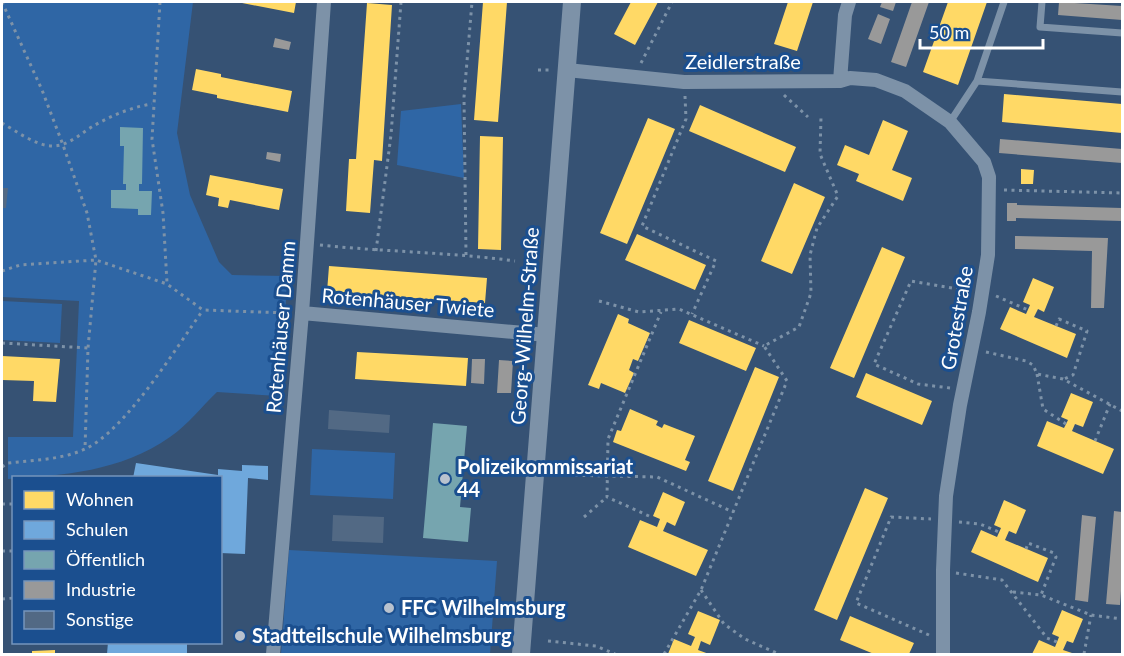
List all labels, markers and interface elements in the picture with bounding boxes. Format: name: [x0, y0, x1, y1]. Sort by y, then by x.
scale bar: [920, 12, 1043, 50]
text: 50 m: [929, 21, 969, 43]
street label: Zeidlerstraße: [685, 49, 801, 73]
street label: Georg-Wilhelm-Straße: [505, 226, 543, 426]
street label: Rotenhäuser Damm: [261, 240, 300, 414]
street label: Grotestraße: [935, 264, 977, 372]
street label: Rotenhäuser Twiete: [321, 282, 496, 322]
place label: Polizeikommissariat 44: [457, 454, 634, 501]
marker: Polizeikommissariat 44: [438, 472, 452, 486]
legend: [12, 476, 222, 644]
text: Wohnen: [66, 488, 133, 510]
text: Schulen: [66, 518, 128, 540]
text: Öffentlich: [66, 548, 145, 570]
text: Industrie: [66, 578, 136, 600]
place label: FFC Wilhelmsburg: [401, 595, 566, 619]
marker: FFC Wilhelmsburg: [382, 601, 396, 615]
text: Sonstige: [66, 608, 134, 630]
place label: Stadtteilschule Wilhelmsburg: [252, 623, 512, 647]
marker: Stadtteilschule Wilhelmsburg: [233, 629, 247, 643]

